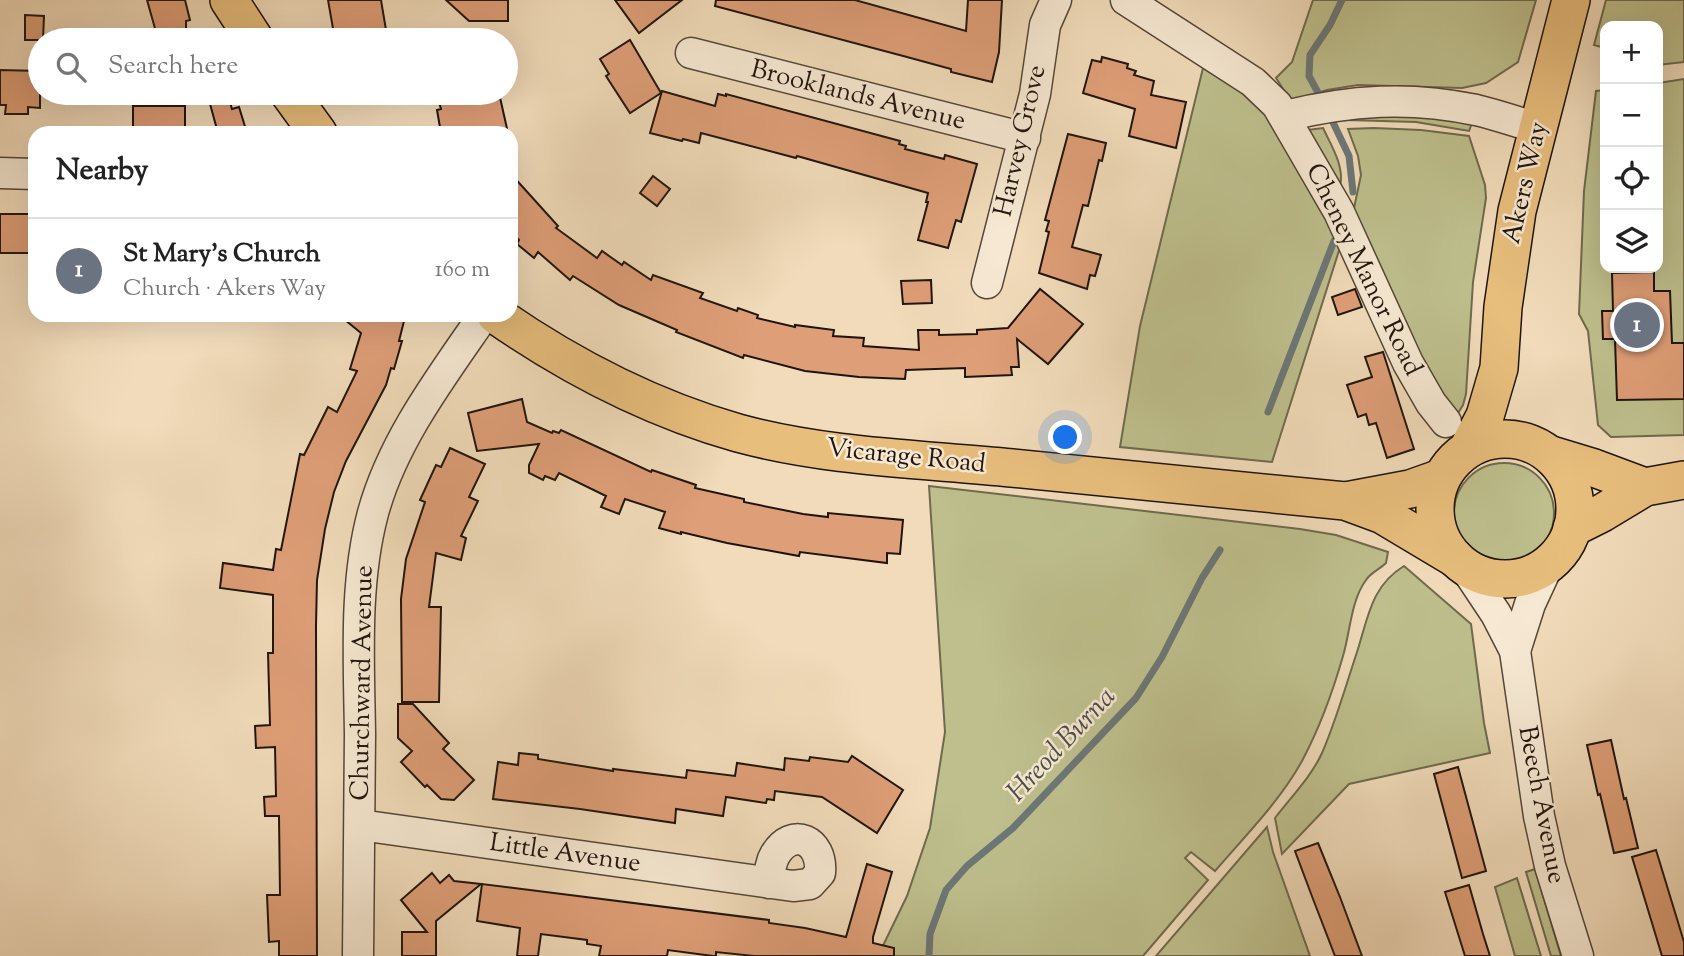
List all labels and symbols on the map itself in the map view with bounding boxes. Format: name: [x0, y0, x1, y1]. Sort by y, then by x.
street label: Brooklands Avenue: [747, 51, 969, 141]
street label: Harvey Grove: [986, 62, 1056, 220]
street label: Akers Way: [1494, 118, 1558, 248]
street label: Cheney Manor Road: [1295, 157, 1431, 383]
pin: 1: [1614, 299, 1660, 351]
your location: [1048, 420, 1082, 454]
street label: Vicarage Road: [824, 430, 988, 484]
street label: Churchward Avenue: [342, 565, 384, 801]
water label: Hreod Burna: [998, 679, 1126, 811]
street label: Beech Avenue: [1508, 723, 1574, 887]
street label: Little Avenue: [487, 825, 643, 883]

